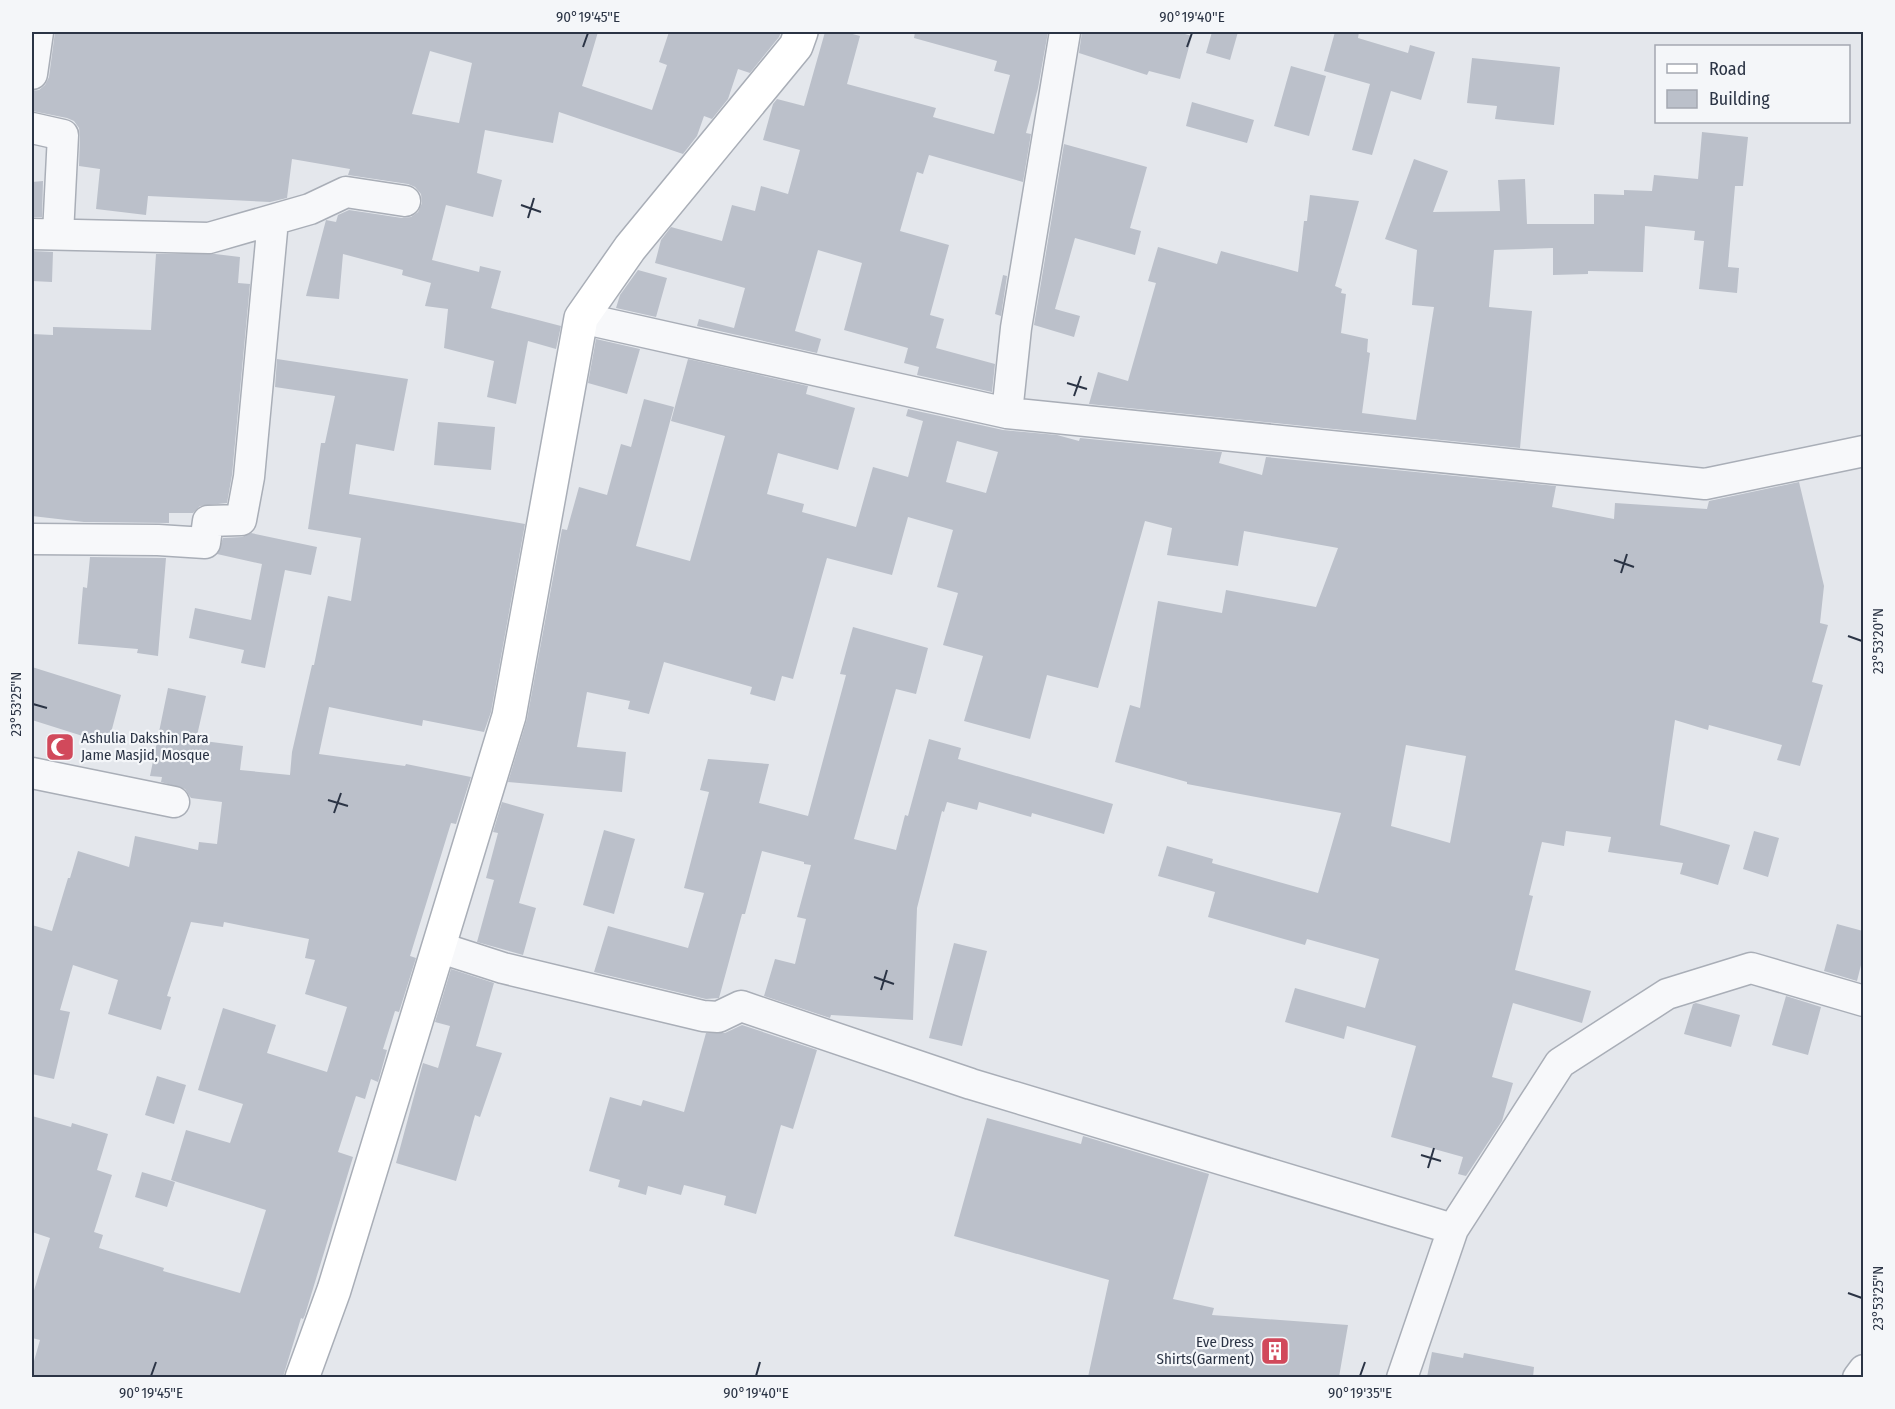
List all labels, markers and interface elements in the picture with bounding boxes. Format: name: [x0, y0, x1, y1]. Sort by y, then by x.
text: 90°19'45"E: [556, 8, 620, 26]
text: 90°19'40"E: [1159, 8, 1225, 26]
legend: [1655, 45, 1850, 123]
text: Road: [1709, 58, 1746, 80]
text: Building: [1709, 88, 1770, 110]
text: 23°53'20"N: [1869, 608, 1887, 674]
text: 23°53'25"N: [7, 672, 25, 736]
place label: Ashulia Dakshin Para Jame Masjid, Mosque: [81, 729, 210, 764]
mosque icon: Ashulia Dakshin Para Jame Masjid, Mosque: [44, 731, 76, 763]
text: 23°53'25"N: [1869, 1266, 1887, 1330]
place label: Eve Dress Shirts(Garment): [1157, 1333, 1254, 1368]
building icon: Eve Dress Shirts(Garment): [1259, 1335, 1291, 1367]
text: 90°19'45"E: [119, 1384, 183, 1402]
text: 90°19'40"E: [723, 1384, 789, 1402]
text: 90°19'35"E: [1328, 1384, 1392, 1402]

